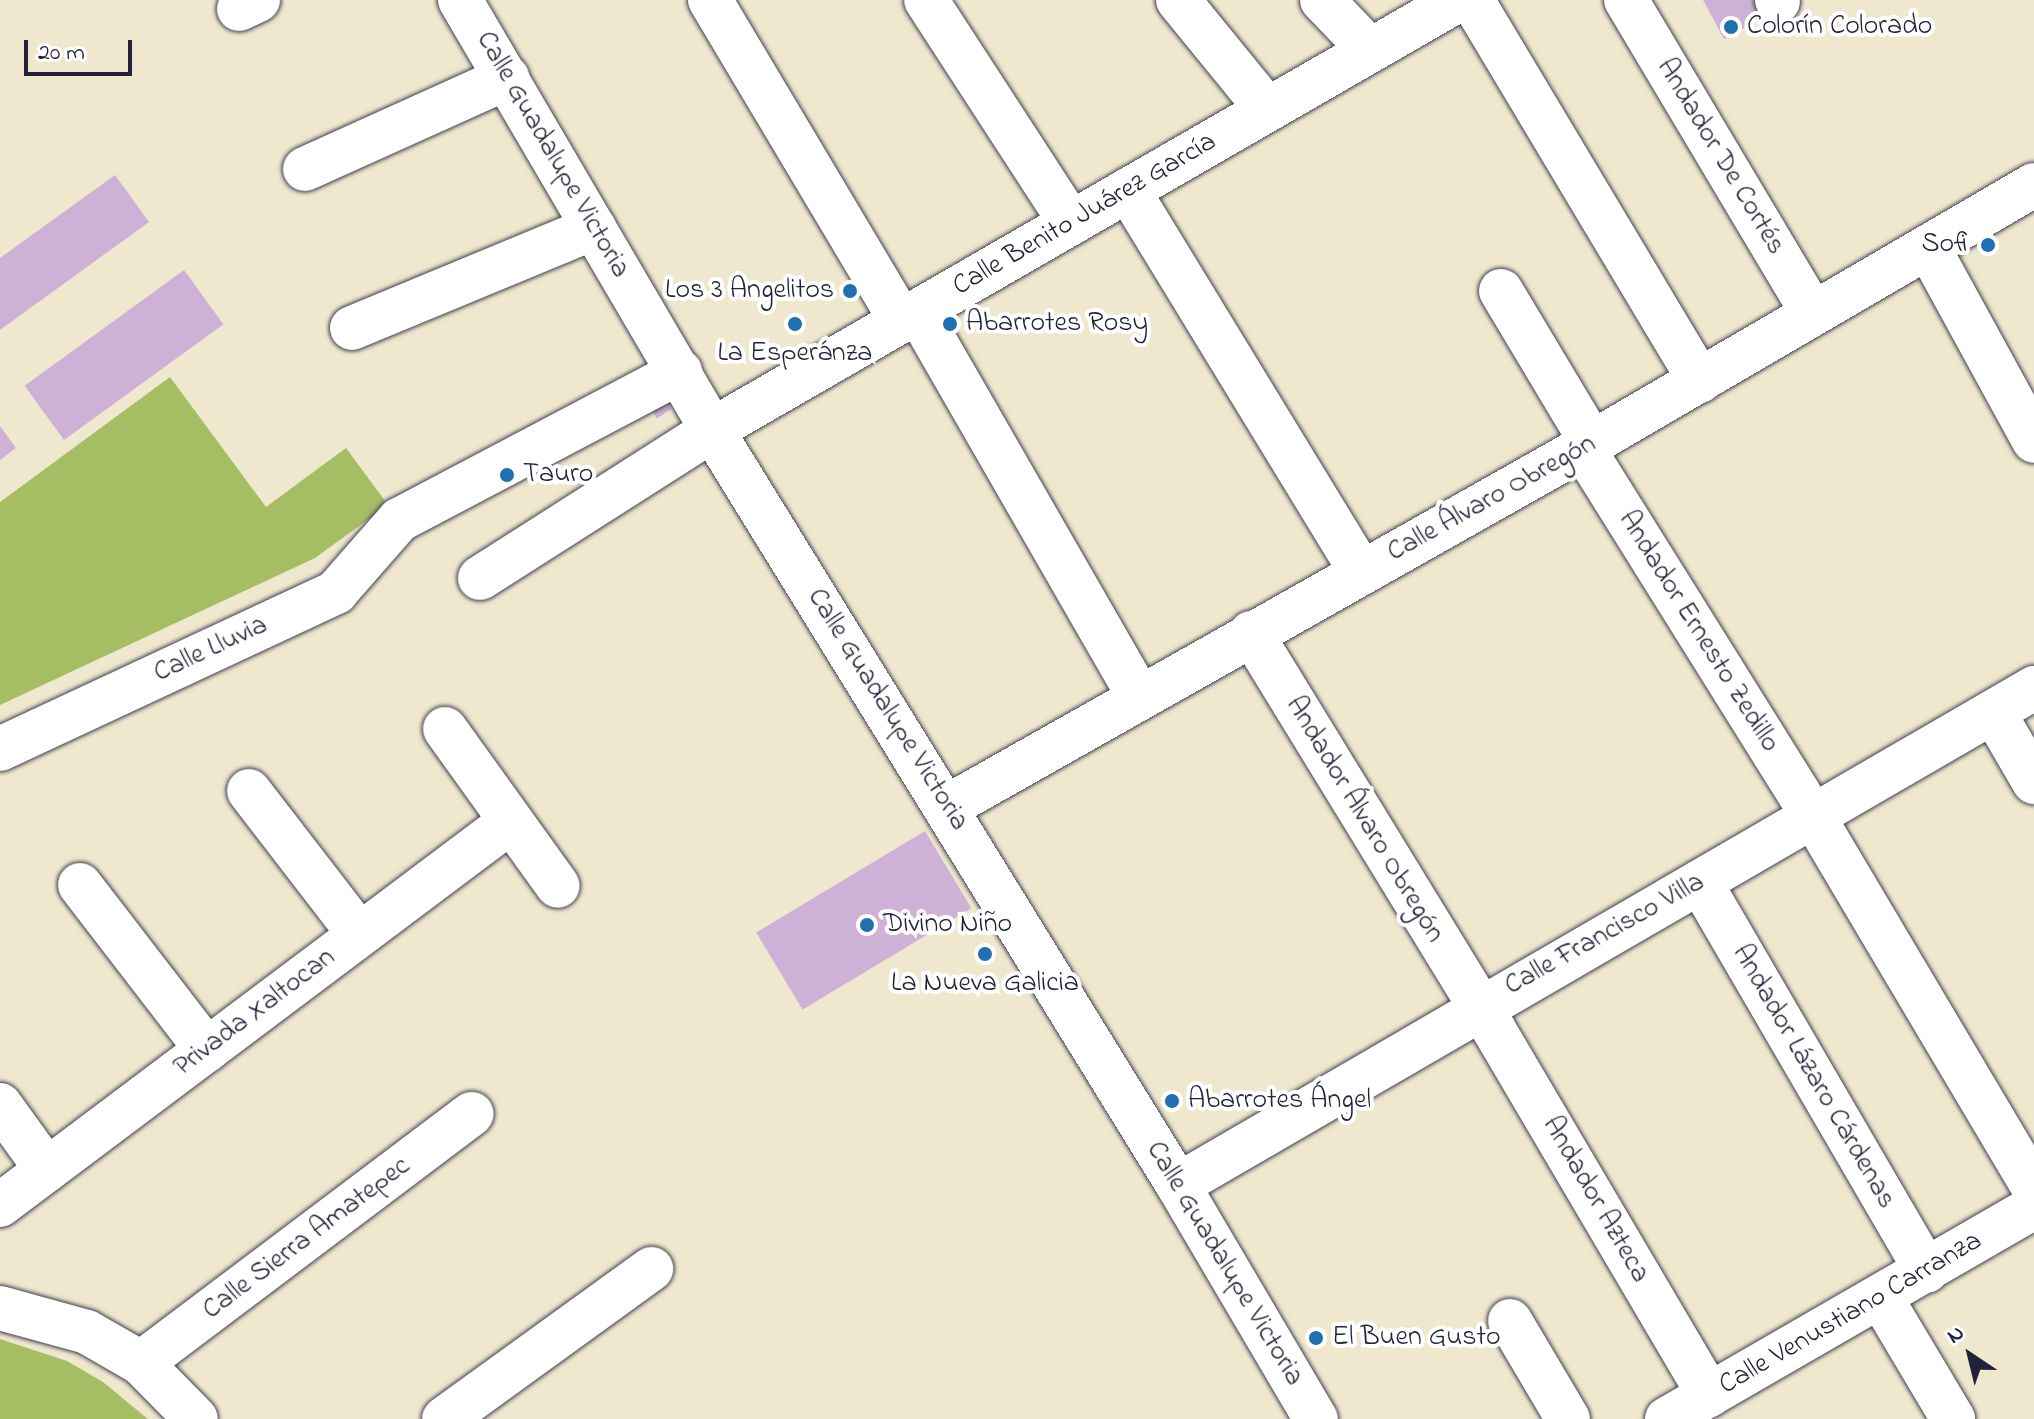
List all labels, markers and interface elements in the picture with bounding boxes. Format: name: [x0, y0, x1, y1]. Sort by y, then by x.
place label: Colorín Colorado: [1747, 10, 1932, 44]
marker: Colorín Colorado: [1722, 18, 1740, 36]
scale bar: [28, 24, 136, 74]
street label: Calle Guadalupe Victoria: [468, 26, 636, 284]
text: 20 m: [38, 36, 85, 71]
street label: Andador De Cortés: [1648, 53, 1792, 261]
street label: Calle Benito Juárez García: [947, 126, 1223, 304]
place label: Sofi: [1921, 228, 1972, 262]
marker: Sofi: [1979, 236, 1997, 254]
place label: Los 3 Angelitos: [665, 274, 834, 308]
marker: Los 3 Angelitos: [841, 282, 859, 300]
place label: Abarrotes Rosy: [966, 307, 1148, 341]
marker: La Esperánza: [786, 315, 804, 333]
marker: Abarrotes Rosy: [941, 315, 959, 333]
place label: La Esperánza: [718, 337, 872, 371]
street label: Calle Álvaro Obregón: [1382, 428, 1602, 570]
place label: Tauro: [523, 458, 593, 492]
marker: Tauro: [498, 466, 516, 484]
street label: Andador Ernesto Zedillo: [1610, 505, 1786, 759]
street label: Calle Guadalupe Victoria: [799, 583, 975, 837]
street label: Calle Lluvia: [149, 609, 273, 691]
street label: Andador Álvaro Obregón: [1277, 691, 1451, 949]
street label: Calle Francisco Villa: [1499, 866, 1711, 1004]
place label: Divino Niño: [883, 908, 1012, 942]
marker: Divino Niño: [858, 916, 876, 934]
street label: Andador Lázaro Cárdenas: [1724, 939, 1902, 1215]
street label: Privada Xaltocan: [168, 941, 342, 1085]
marker: La Nueva Galicia: [976, 945, 994, 963]
place label: La Nueva Galicia: [891, 967, 1079, 1001]
place label: Abarrotes Ángel: [1188, 1084, 1371, 1118]
marker: Abarrotes Ángel: [1163, 1092, 1181, 1110]
street label: Andador Azteca: [1534, 1111, 1656, 1289]
street label: Calle Guadalupe Victoria: [1138, 1136, 1310, 1392]
street label: Calle Sierra Amatepec: [197, 1150, 417, 1328]
street label: Calle Venustiano Carranza: [1714, 1225, 1988, 1403]
north arrow: [1930, 1315, 2010, 1395]
text: N: [1941, 1318, 1971, 1353]
place label: El Buen Gusto: [1332, 1321, 1501, 1355]
marker: El Buen Gusto: [1307, 1329, 1325, 1347]

